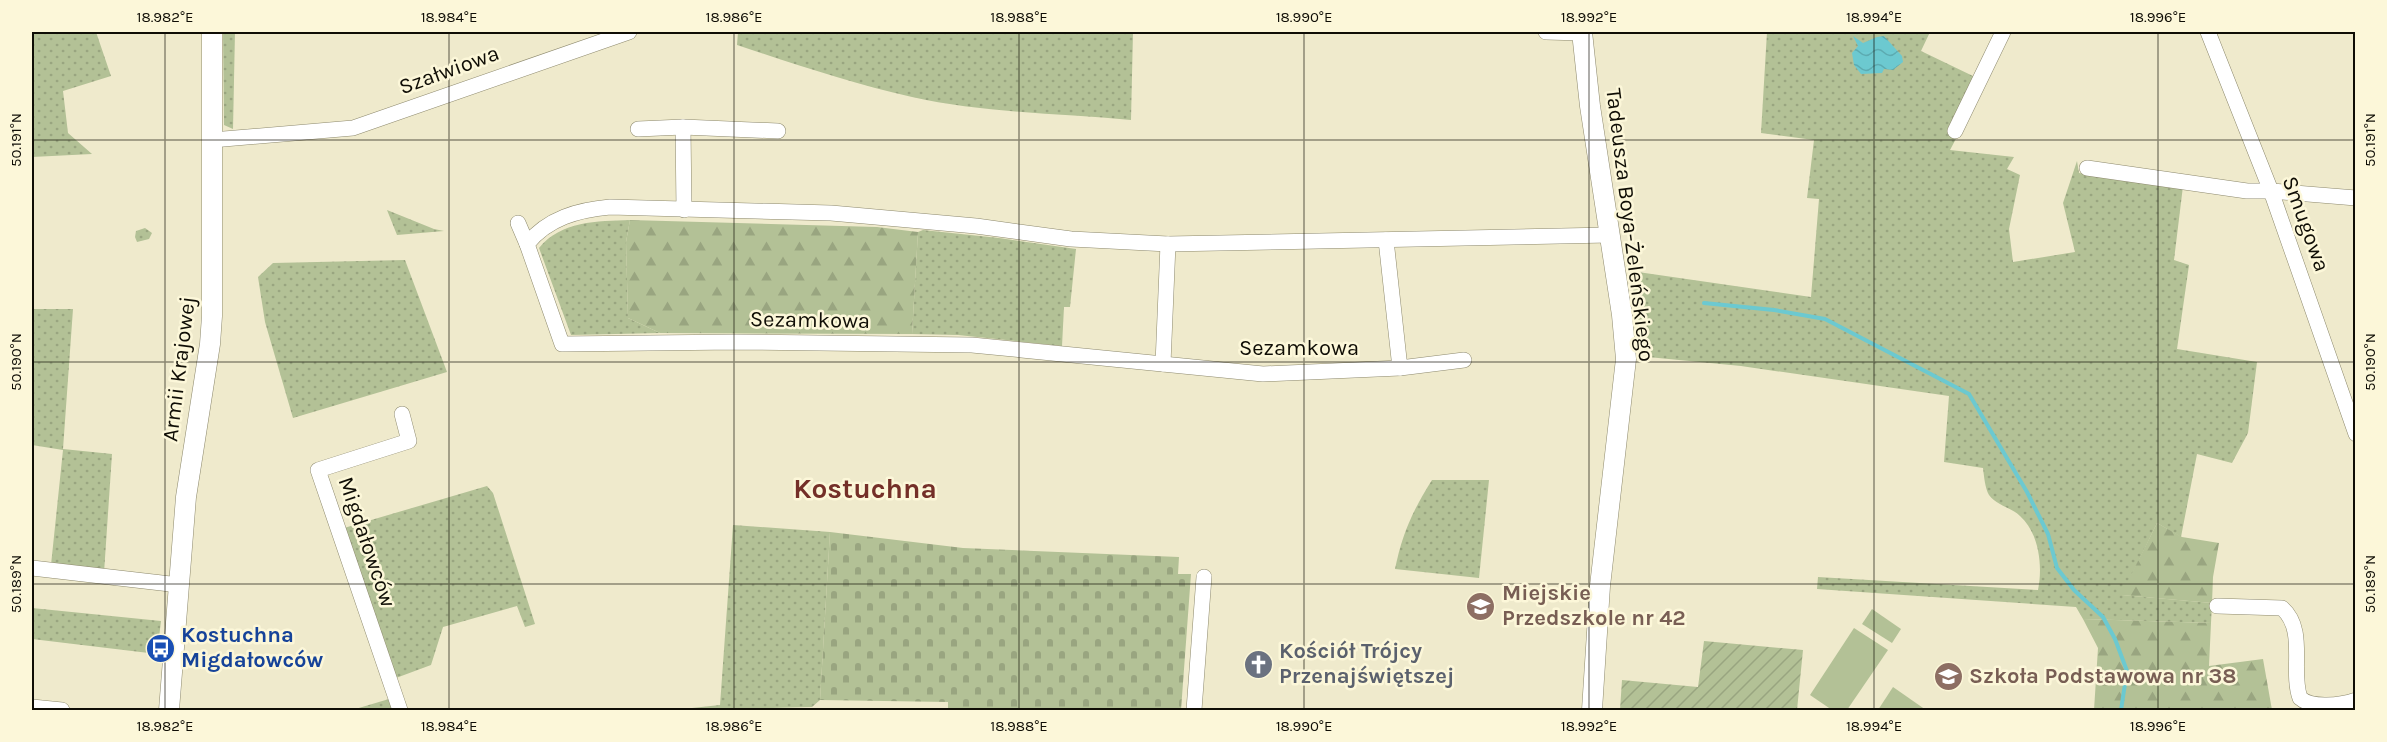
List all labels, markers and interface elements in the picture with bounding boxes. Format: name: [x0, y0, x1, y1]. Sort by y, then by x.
text: 18.982°E: [137, 8, 194, 26]
text: 18.984°E: [421, 8, 477, 26]
text: 18.986°E: [706, 8, 762, 26]
text: 18.988°E: [990, 8, 1048, 26]
text: 18.990°E: [1276, 8, 1332, 26]
text: 18.992°E: [1561, 8, 1617, 26]
text: 18.994°E: [1846, 8, 1902, 26]
text: 18.996°E: [2130, 8, 2186, 26]
street label: Szałwiowa: [395, 40, 503, 100]
street label: Tadeusza Boya-Żeleńskiego: [1600, 87, 1660, 363]
text: 50.191°N: [7, 113, 25, 167]
text: 50.191°N: [2361, 113, 2379, 167]
street label: Smugowa: [2277, 173, 2335, 275]
street label: Armii Krajowej: [157, 295, 201, 443]
street label: Sezamkowa: [750, 306, 870, 334]
text: 50.190°N: [7, 333, 25, 391]
text: 50.190°N: [2361, 333, 2379, 391]
street label: Sezamkowa: [1239, 335, 1359, 361]
district label: Kostuchna: [793, 472, 937, 505]
street label: Migdałowców: [333, 473, 401, 611]
text: 50.189°N: [7, 555, 25, 613]
text: 50.189°N: [2361, 555, 2379, 613]
place label: Miejskie Przedszkole nr 42: [1502, 580, 1686, 631]
school or university icon: Miejskie Przedszkole nr 42: [1465, 590, 1497, 622]
place label: Kostuchna Migdałowców: [181, 622, 324, 673]
bus stop icon: Kostuchna Migdałowców: [144, 632, 176, 664]
place label: Kościół Trójcy Przenajświętszej: [1279, 638, 1454, 689]
church icon: Kościół Trójcy Przenajświętszej: [1242, 648, 1274, 680]
school or university icon: Szkoła Podstawowa nr 38: [1932, 660, 1964, 692]
place label: Szkoła Podstawowa nr 38: [1969, 663, 2236, 689]
text: 18.982°E: [137, 717, 194, 735]
text: 18.984°E: [421, 717, 477, 735]
text: 18.986°E: [706, 717, 762, 735]
text: 18.988°E: [990, 717, 1048, 735]
text: 18.990°E: [1276, 717, 1332, 735]
text: 18.992°E: [1561, 717, 1617, 735]
text: 18.994°E: [1846, 717, 1902, 735]
text: 18.996°E: [2130, 717, 2186, 735]

